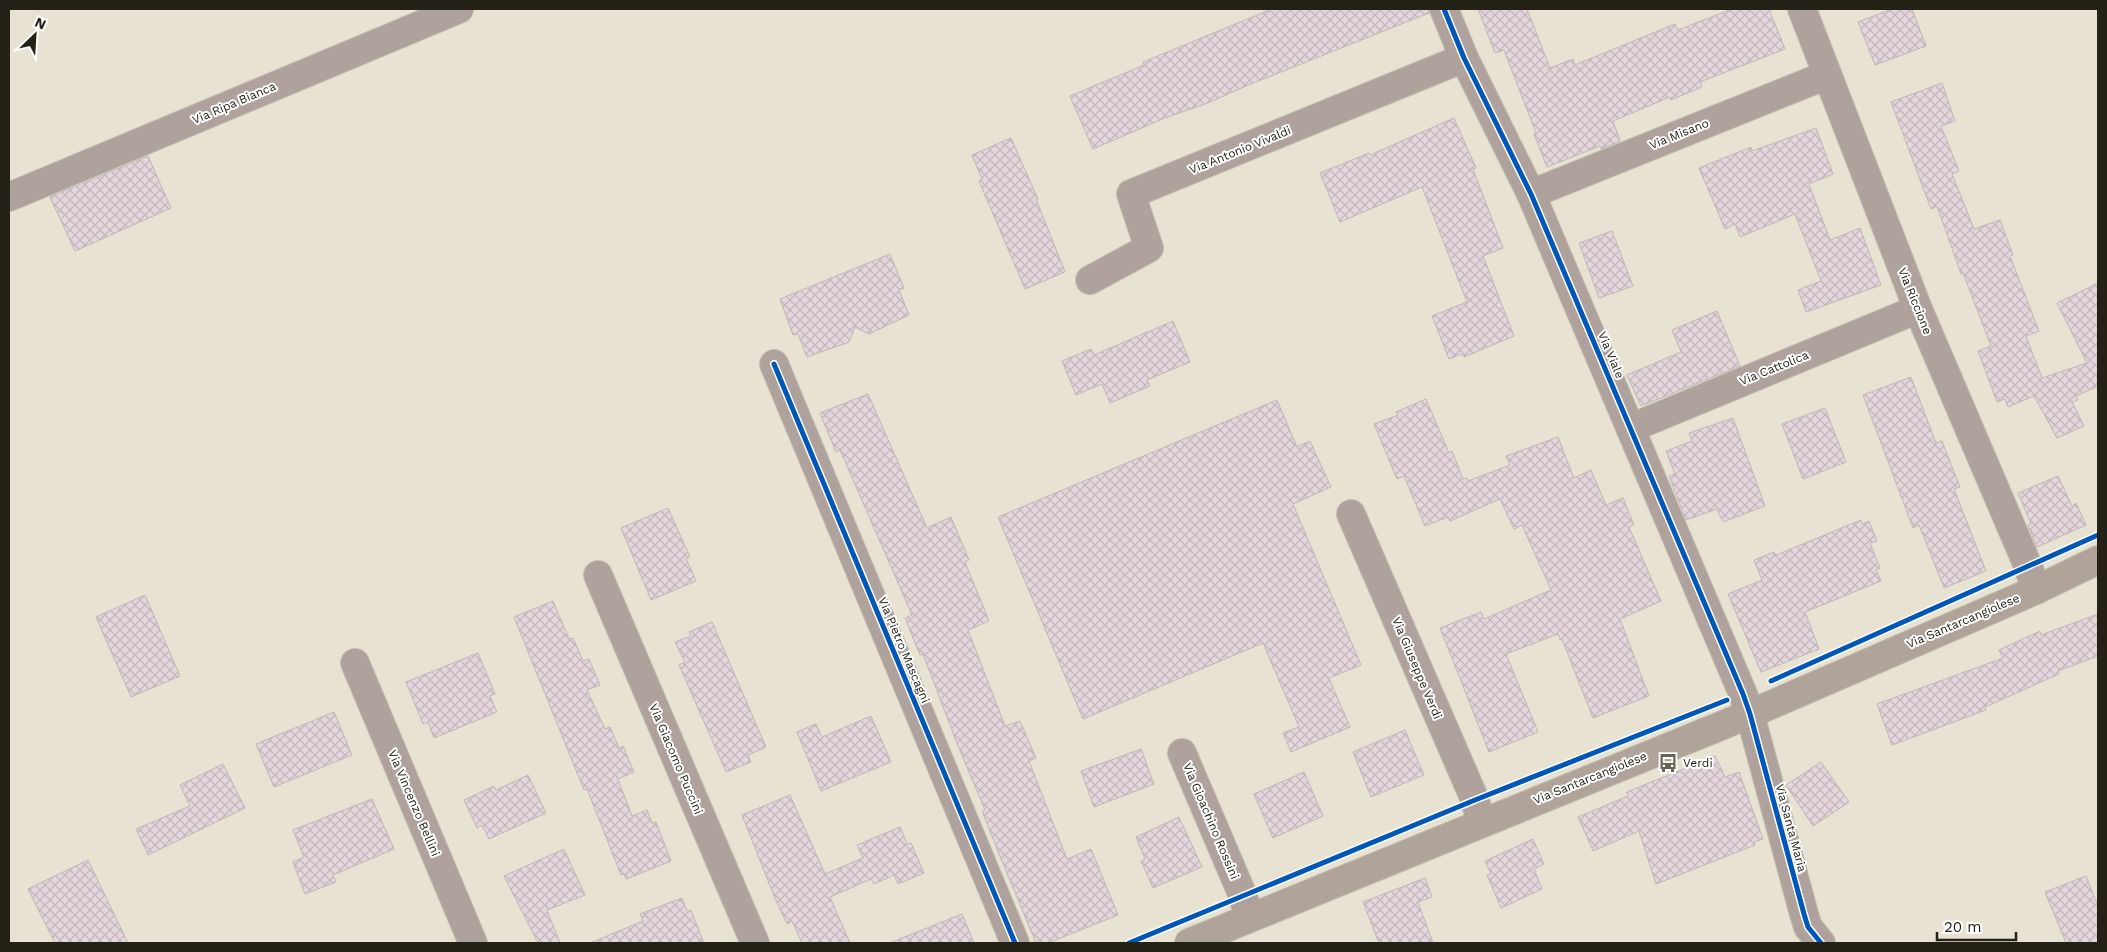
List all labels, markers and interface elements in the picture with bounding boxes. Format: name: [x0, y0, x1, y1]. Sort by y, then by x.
north arrow: [10, 10, 60, 60]
text: N: [32, 14, 49, 33]
street label: Via Ripa Bianca: [190, 79, 278, 127]
street label: Via Misano: [1647, 116, 1711, 152]
street label: Via Antonio Vivaldi: [1187, 123, 1293, 177]
street label: Via Riccione: [1895, 266, 1935, 337]
street label: Via Viale: [1595, 329, 1627, 381]
street label: Via Cattolica: [1737, 348, 1811, 388]
street label: Via Santarcangiolese: [1904, 591, 2022, 651]
street label: Via Pietro Mascagni: [875, 595, 933, 705]
street label: Via Giuseppe Verdi: [1389, 615, 1445, 721]
street label: Via Giacomo Puccini: [646, 702, 706, 816]
street label: Via Vincenzo Bellini: [385, 748, 443, 858]
street label: Via Santarcangiolese: [1531, 749, 1649, 807]
bus stop icon: Verdi: [1657, 752, 1679, 774]
place label: Verdi: [1683, 756, 1713, 770]
street label: Via Gioachino Rossini: [1180, 761, 1242, 881]
street label: Via Santa Maria: [1772, 782, 1810, 874]
scale bar: [1937, 910, 2016, 942]
text: 20 m: [1944, 918, 1982, 936]

